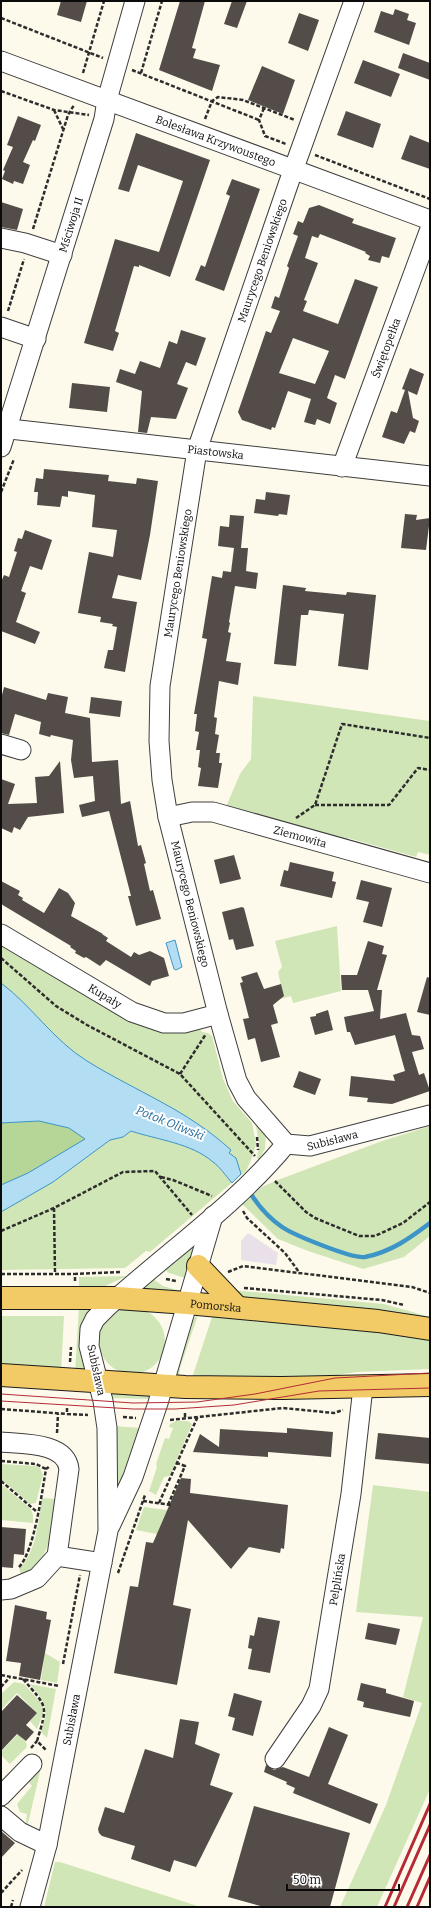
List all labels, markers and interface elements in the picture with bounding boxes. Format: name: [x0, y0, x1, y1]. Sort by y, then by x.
street label: Bolesława Krzywoustego: [154, 112, 278, 169]
street label: Mściwoja II: [56, 195, 86, 254]
street label: Maurycego Beniowskiego: [235, 197, 289, 324]
street label: Świętopełka: [368, 316, 403, 380]
street label: Piastowska: [187, 442, 245, 462]
street label: Maurycego Beniowskiego: [161, 508, 194, 638]
street label: Ziemowita: [272, 823, 328, 850]
street label: Maurycego Beniowskiego: [168, 839, 212, 969]
street label: Kupały: [86, 981, 124, 1011]
water label: Potok Oliwski: [134, 1103, 207, 1143]
street label: Subisława: [305, 1127, 359, 1153]
street label: Pomorska: [189, 1297, 242, 1315]
street label: Subisława: [84, 1343, 108, 1397]
street label: Pelplińska: [326, 1552, 348, 1606]
street label: Subisława: [60, 1693, 83, 1747]
scale bar: [287, 1866, 399, 1892]
text: 50 m: [293, 1873, 322, 1887]

